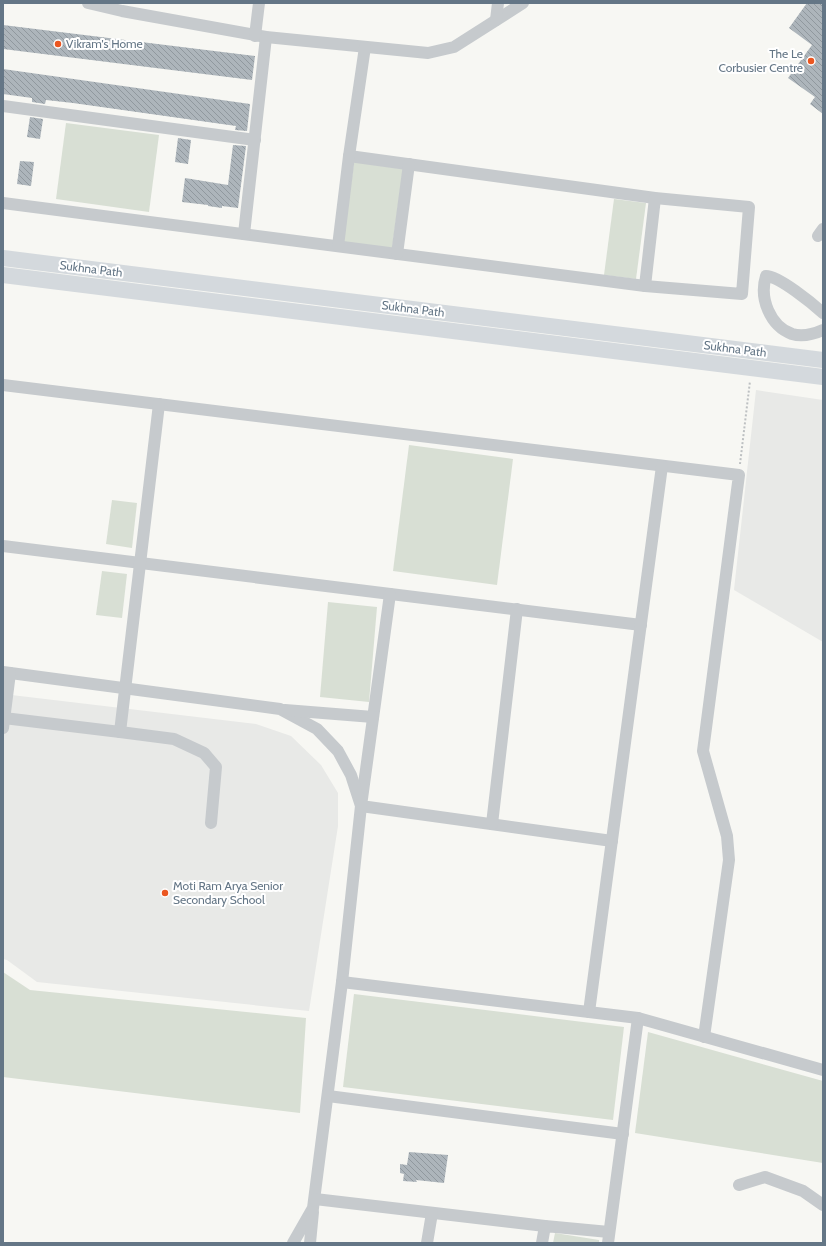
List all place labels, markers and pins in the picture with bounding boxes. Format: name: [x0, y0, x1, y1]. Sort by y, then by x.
place label: Vikram's Home: [66, 36, 143, 51]
marker: Vikram's Home: [53, 39, 63, 49]
place label: The Le Corbusier Centre: [718, 46, 803, 75]
marker: The Le Corbusier Centre: [806, 56, 816, 66]
place label: Moti Ram Arya Senior Secondary School: [173, 878, 283, 907]
marker: Moti Ram Arya Senior Secondary School: [160, 888, 170, 898]

